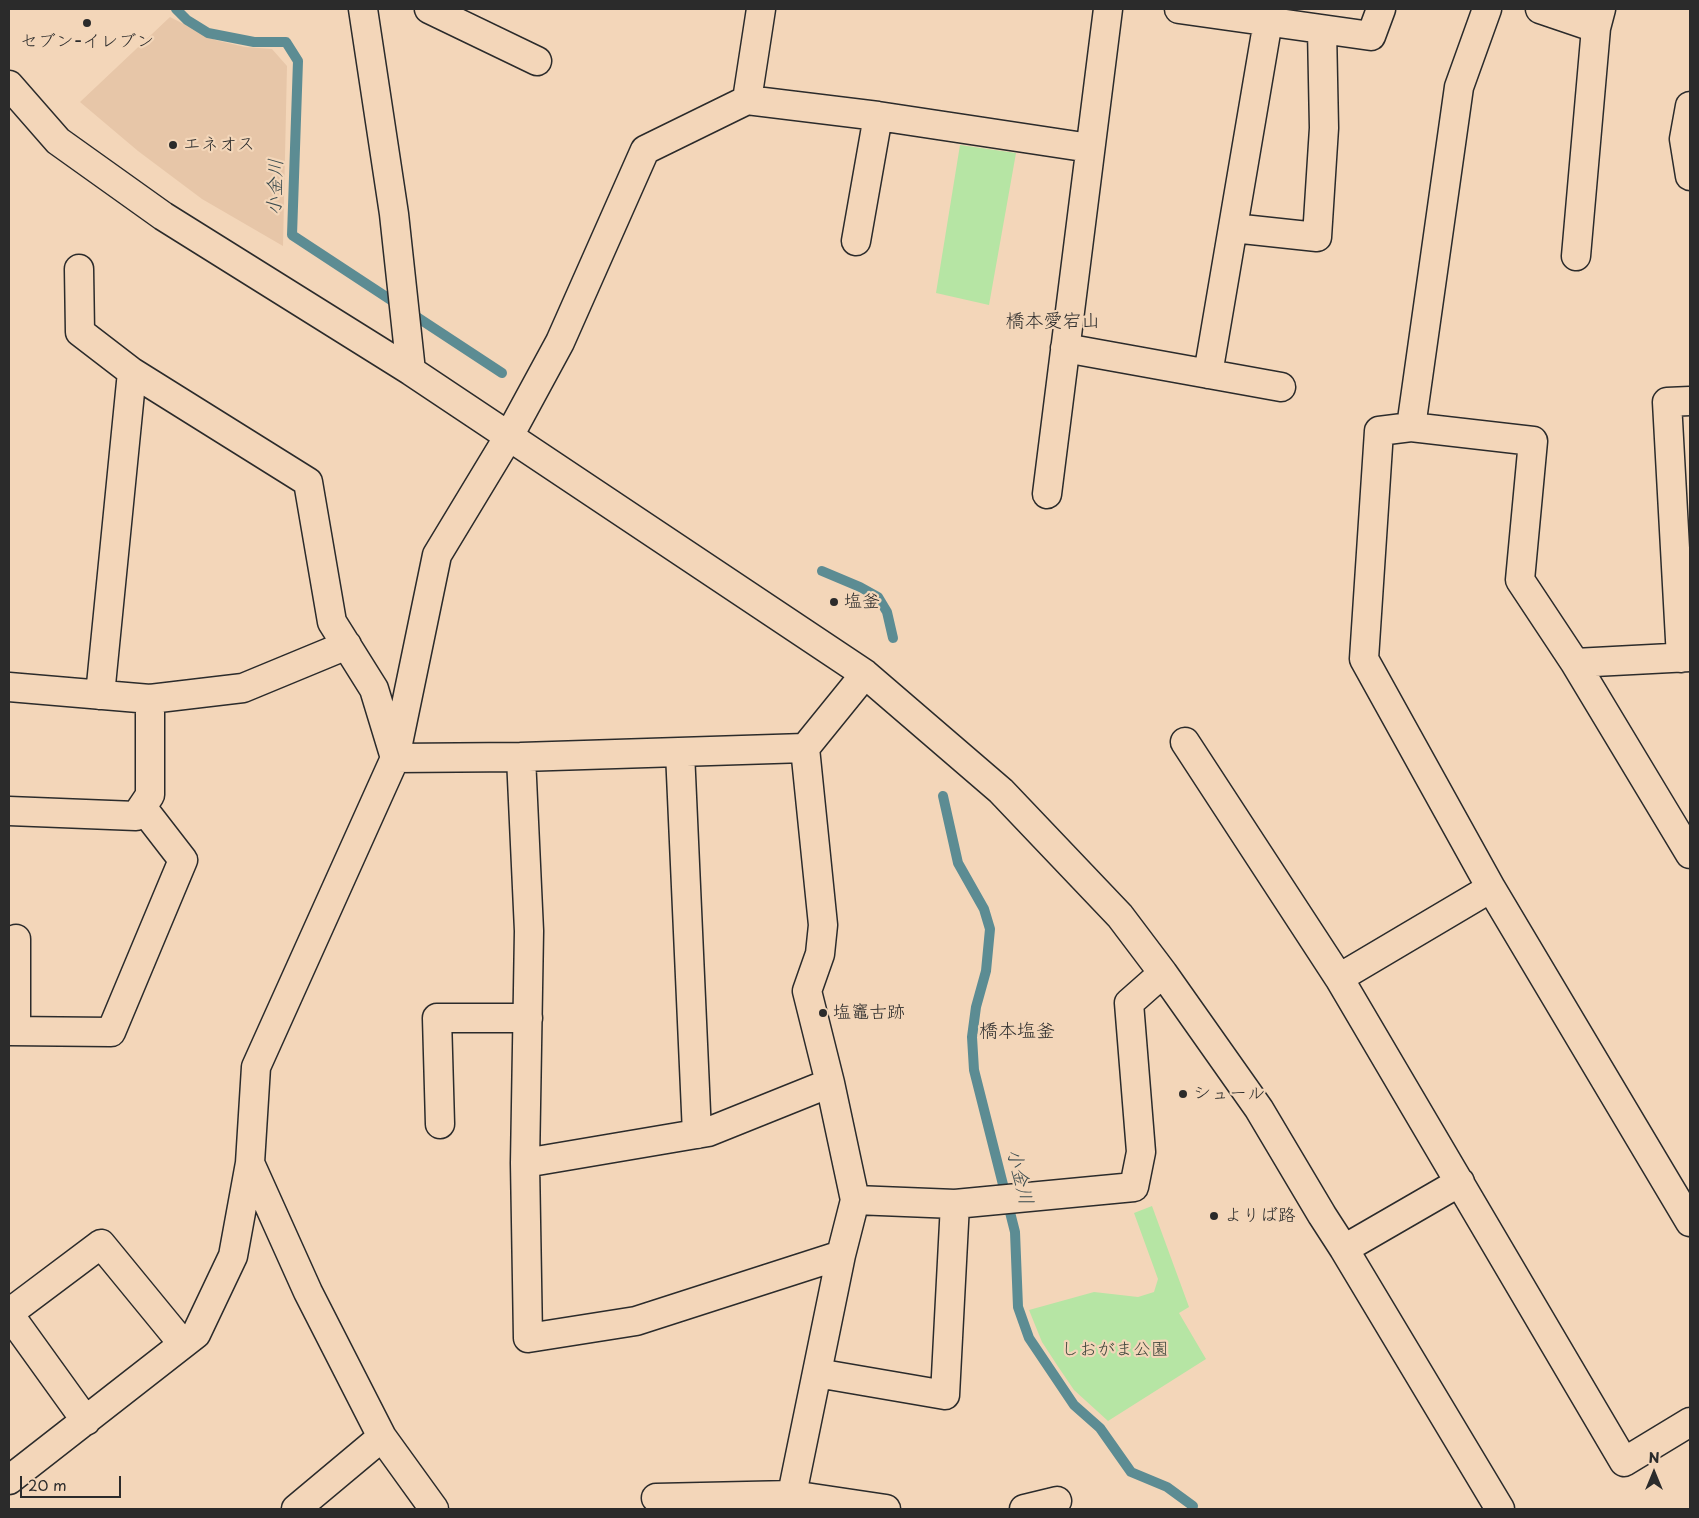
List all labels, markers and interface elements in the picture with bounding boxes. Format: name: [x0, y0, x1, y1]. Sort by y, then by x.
marker: セブン-イレブン: [81, 17, 93, 29]
place label: セブン-イレブン: [20, 31, 154, 53]
place label: エネオス: [183, 134, 255, 156]
marker: エネオス: [167, 139, 179, 151]
water label: 小金川: [264, 158, 288, 216]
district label: 橋本愛宕山: [1006, 311, 1100, 333]
place label: 塩釜: [844, 591, 880, 613]
marker: 塩釜: [828, 596, 840, 608]
place label: 塩竈古跡: [833, 1002, 905, 1024]
marker: 塩竈古跡: [817, 1007, 829, 1019]
district label: 橋本塩釜: [979, 1021, 1055, 1043]
place label: シュール: [1193, 1083, 1265, 1105]
marker: シュール: [1177, 1088, 1189, 1100]
water label: 小金川: [1001, 1147, 1037, 1207]
place label: よりば路: [1224, 1205, 1296, 1227]
marker: よりば路: [1208, 1210, 1220, 1222]
park label: しおがま公園: [1061, 1339, 1169, 1361]
text: N: [1648, 1447, 1660, 1468]
north arrow: [1629, 1448, 1679, 1498]
scale bar: [22, 1466, 124, 1498]
text: 20 m: [28, 1473, 67, 1496]

